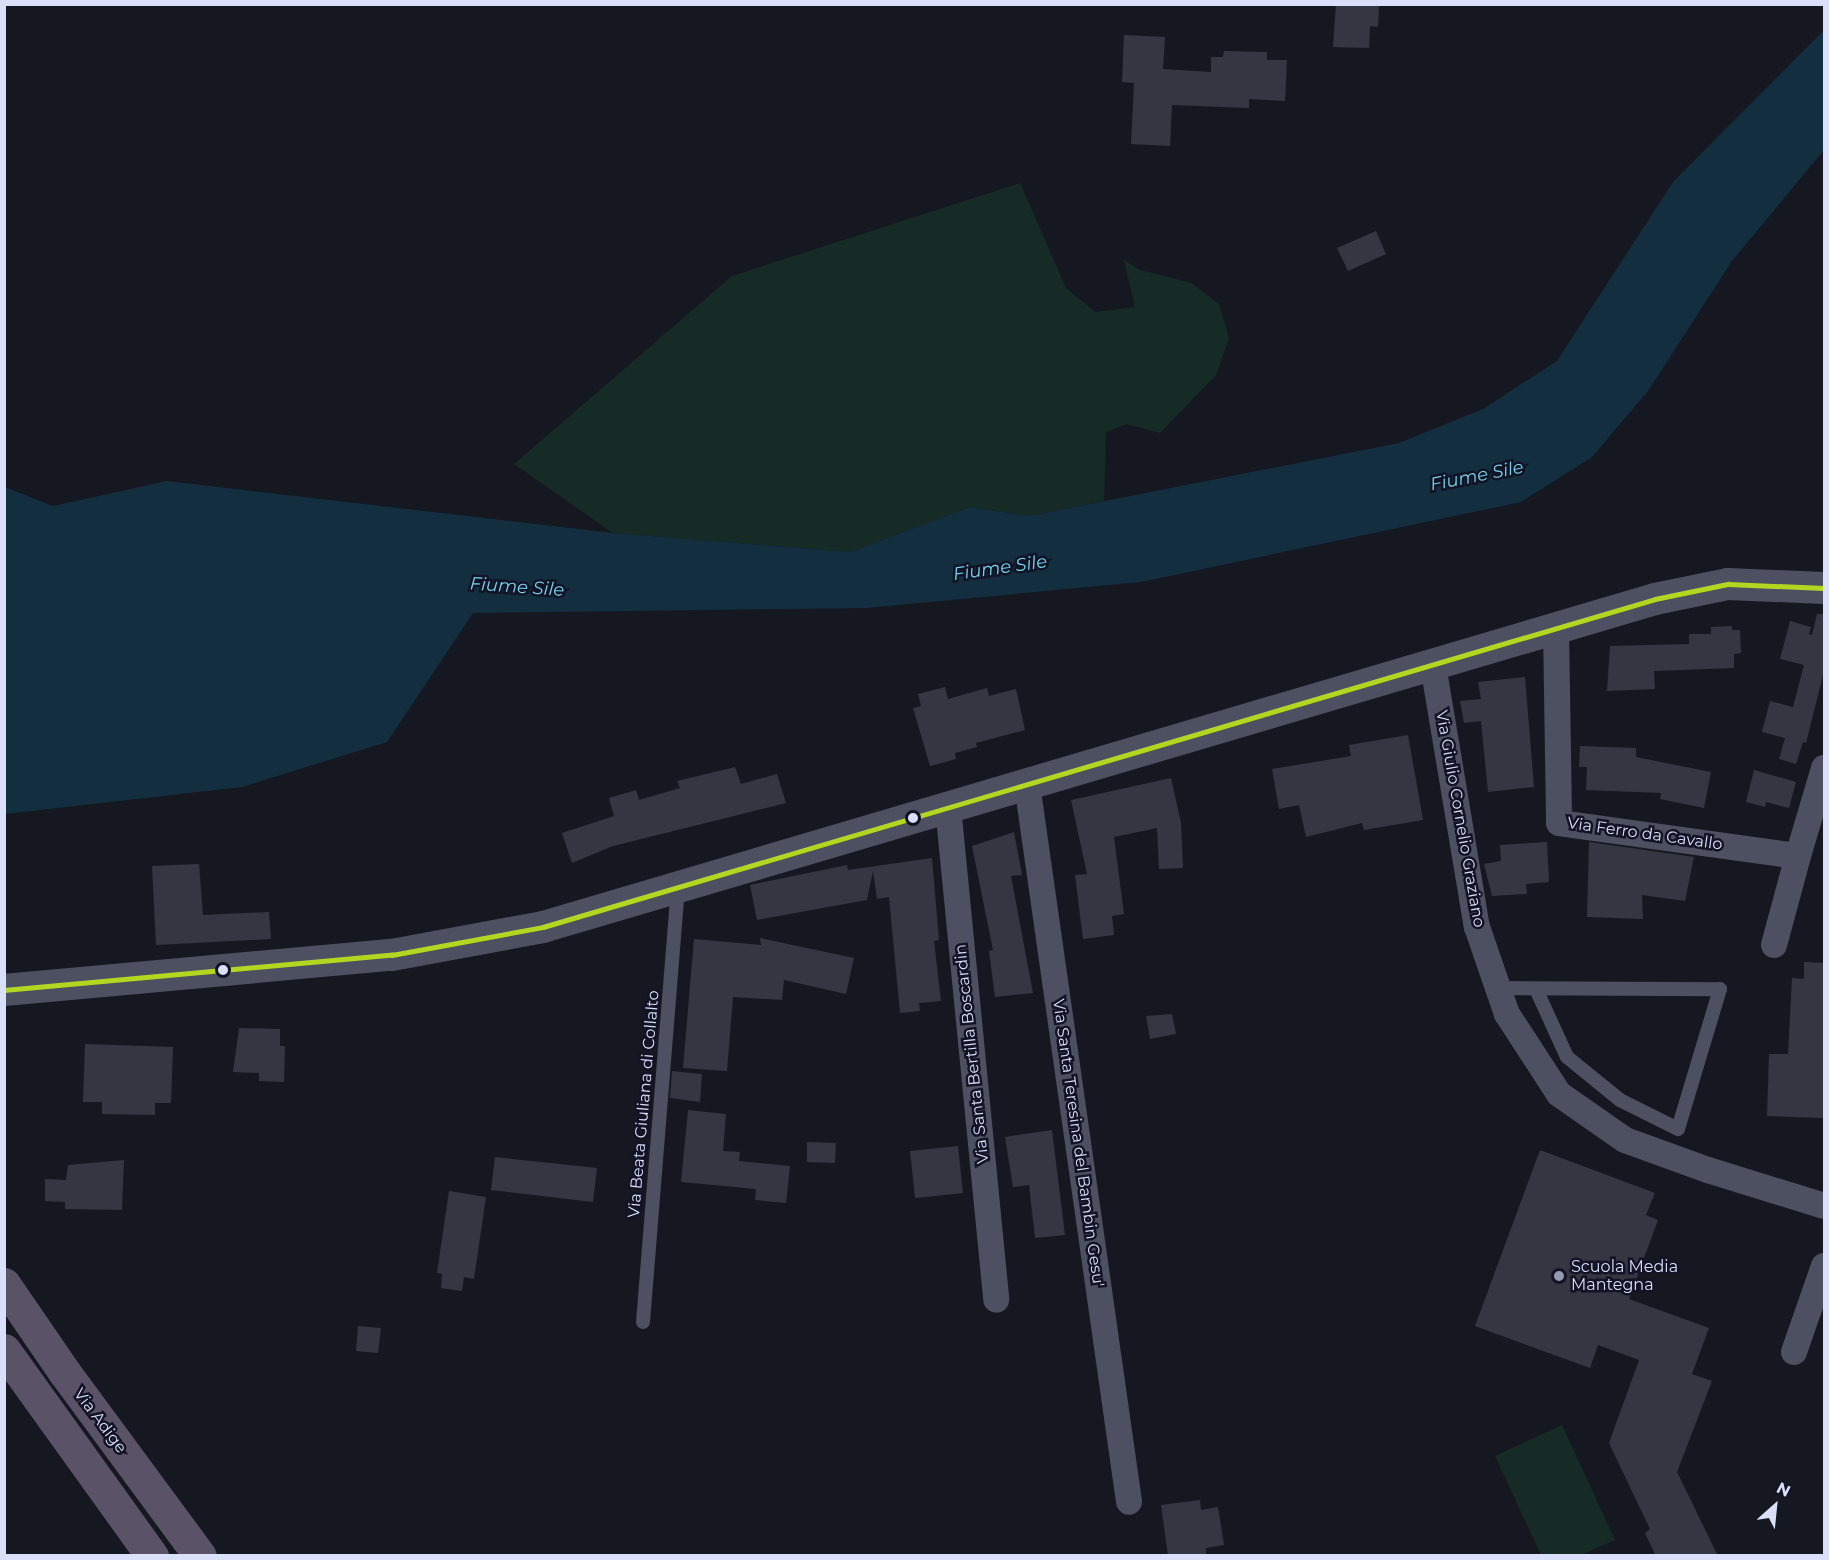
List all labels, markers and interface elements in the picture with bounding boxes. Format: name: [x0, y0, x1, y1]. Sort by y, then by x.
water label: Fiume Sile: [1428, 456, 1526, 496]
water label: Fiume Sile: [952, 551, 1048, 585]
water label: Fiume Sile: [469, 573, 565, 601]
street label: Via Giulio Cornelio Graziano: [1431, 709, 1489, 929]
unlabelled marker: [907, 812, 919, 824]
street label: Via Ferro da Cavallo: [1566, 814, 1724, 854]
street label: Via Santa Bertilla Boscardin: [951, 943, 993, 1165]
unlabelled marker: [217, 964, 229, 976]
street label: Via Beata Giuliana di Collalto: [624, 989, 664, 1219]
street label: Via Santa Teresina del Bambin Gesu': [1048, 998, 1108, 1288]
place label: Scuola Media Mantegna: [1571, 1257, 1678, 1295]
marker: Scuola Media Mantegna: [1552, 1269, 1566, 1283]
street label: Via Adige: [69, 1385, 131, 1457]
north arrow: [1745, 1476, 1805, 1536]
text: N: [1773, 1478, 1793, 1501]

